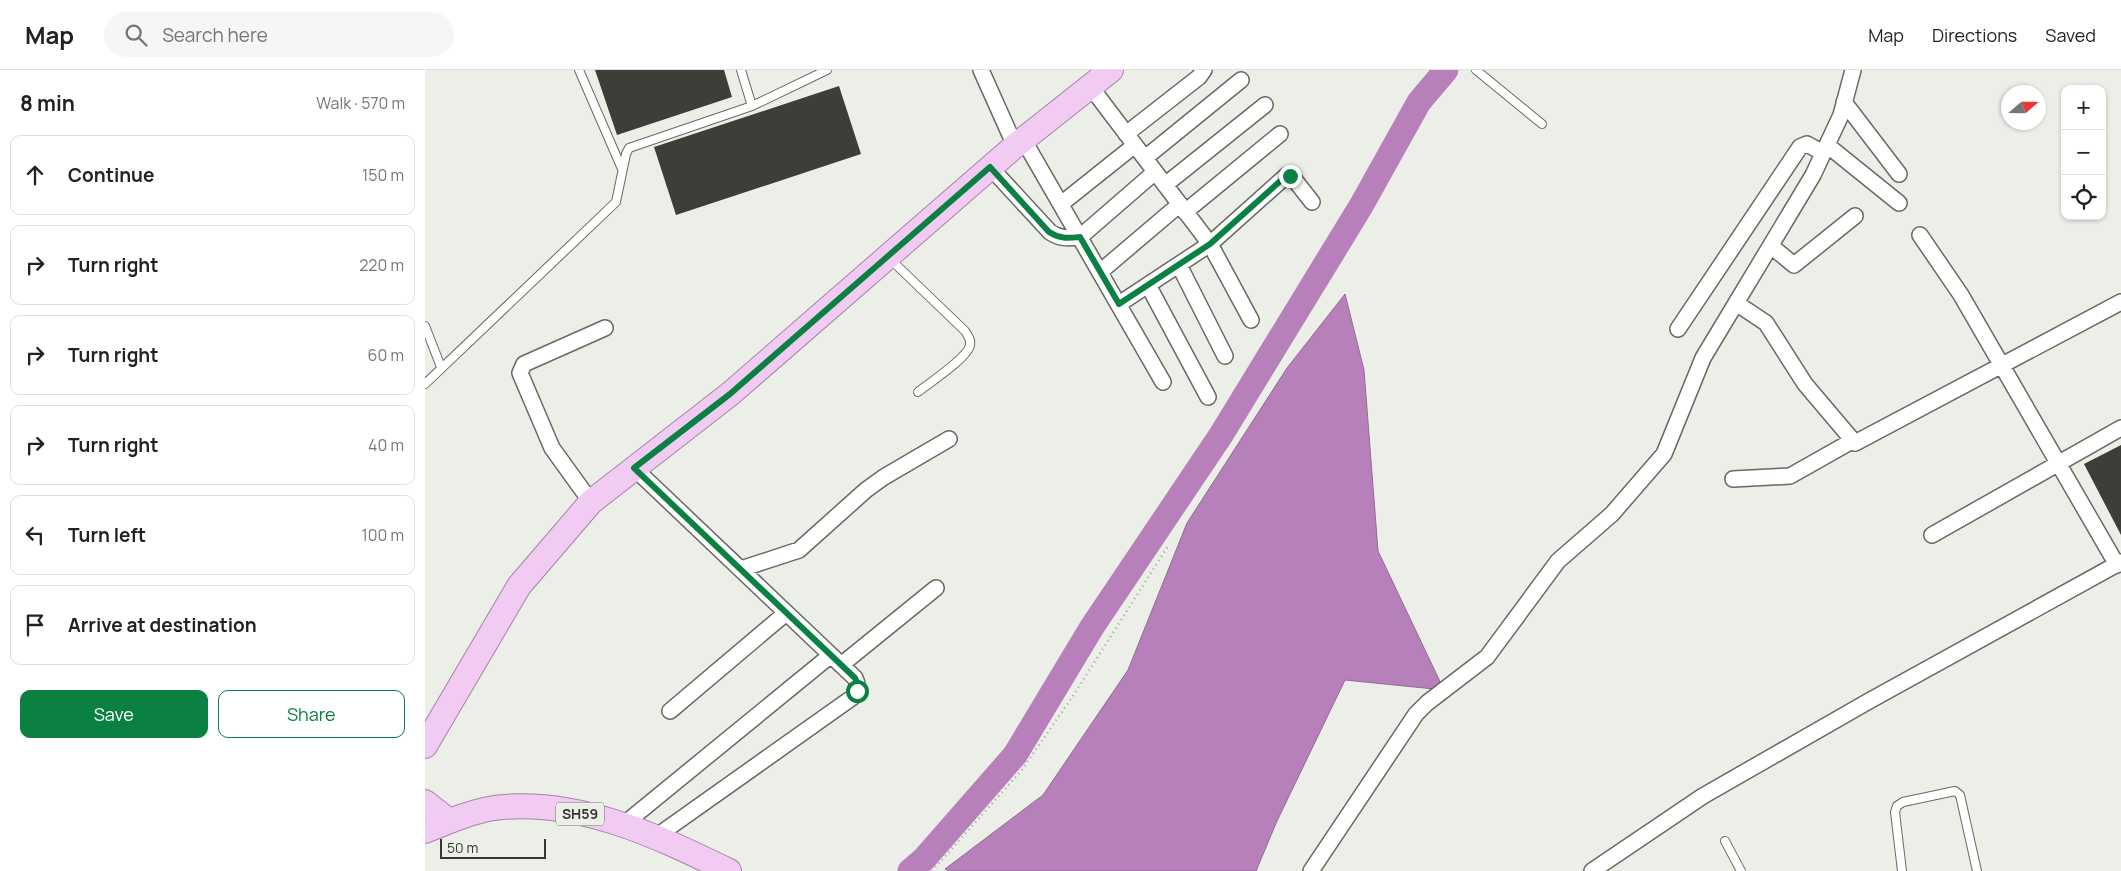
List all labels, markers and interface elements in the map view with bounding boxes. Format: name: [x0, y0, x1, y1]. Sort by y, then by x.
search box: [104, 12, 454, 57]
text: Map: [25, 18, 74, 51]
icon: search: [122, 21, 150, 49]
text: Search here: [162, 22, 268, 48]
text: Map: [1868, 23, 1904, 47]
text: Directions: [1932, 23, 2017, 47]
text: Saved: [2045, 23, 2096, 47]
north arrow: [2001, 85, 2046, 130]
map controls: [2061, 85, 2106, 220]
button: +: [2061, 85, 2106, 130]
text: 8 min: [20, 89, 75, 117]
text: Walk · 570 m: [316, 92, 405, 114]
button: −: [2061, 130, 2106, 175]
icon: ahead: [21, 161, 49, 189]
text: Continue: [68, 162, 154, 188]
text: 150 m: [362, 164, 404, 186]
route end: [1279, 165, 1302, 188]
button: locate: [2061, 175, 2106, 220]
icon: right: [21, 251, 49, 279]
text: Turn right: [68, 252, 158, 278]
text: 220 m: [359, 254, 404, 276]
icon: right: [21, 341, 49, 369]
text: Turn right: [68, 342, 158, 368]
text: 60 m: [368, 344, 404, 366]
icon: right: [21, 431, 49, 459]
text: Turn right: [68, 432, 158, 458]
text: 40 m: [368, 434, 404, 456]
icon: left: [21, 521, 49, 549]
text: Turn left: [68, 522, 146, 548]
text: 100 m: [361, 524, 404, 546]
icon: arrive: [21, 611, 49, 639]
text: Arrive at destination: [68, 612, 257, 638]
route start: [846, 680, 869, 703]
button: Save: [20, 690, 208, 738]
button: Share: [218, 690, 405, 738]
road number: SH59: [556, 802, 604, 826]
scale bar: [440, 836, 546, 859]
text: 50 m: [447, 838, 478, 857]

